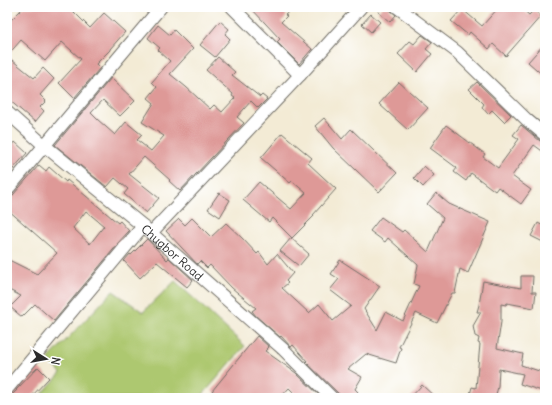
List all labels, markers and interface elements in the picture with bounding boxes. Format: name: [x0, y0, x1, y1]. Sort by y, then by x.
street label: Chugbor Road: [139, 221, 207, 283]
north arrow: [26, 339, 66, 379]
text: N: [48, 356, 63, 366]

